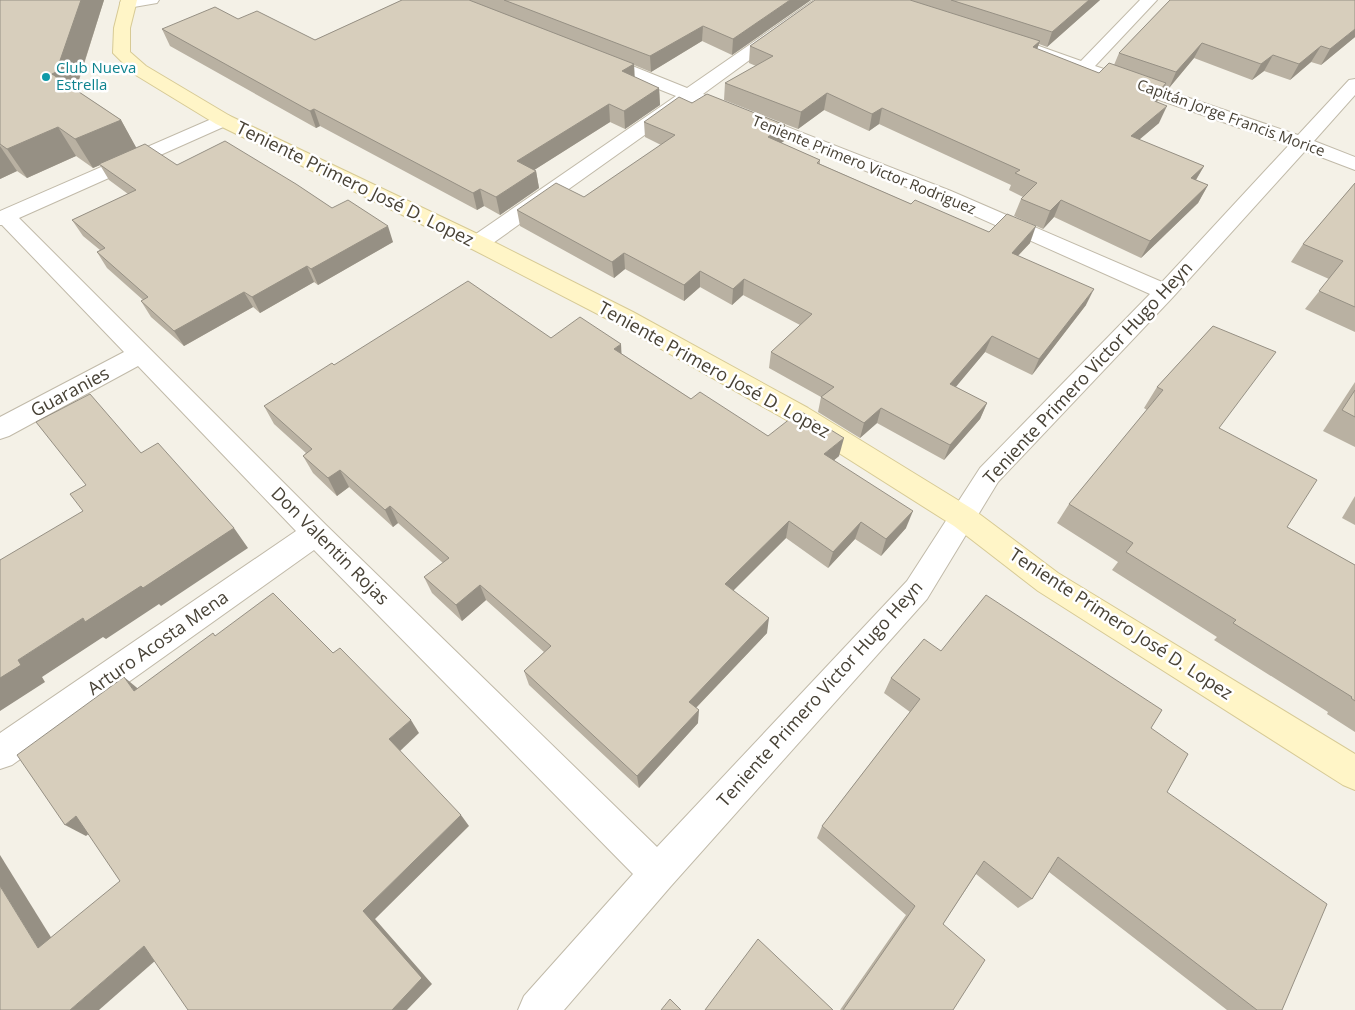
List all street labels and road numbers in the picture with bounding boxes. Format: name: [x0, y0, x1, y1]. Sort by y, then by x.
street label: Capitán Jorge Francis Morice: [1135, 74, 1328, 160]
street label: Teniente Primero Victor Rodriguez: [749, 110, 979, 218]
street label: Teniente Primero José D. Lopez: [233, 115, 478, 251]
street label: Teniente Primero Victor Hugo Heyn: [977, 256, 1197, 489]
street label: Teniente Primero José D. Lopez: [594, 295, 835, 443]
street label: Guaranies: [26, 360, 113, 422]
street label: Don Valentin Rojas: [266, 481, 395, 610]
street label: Teniente Primero José D. Lopez: [1005, 542, 1238, 704]
street label: Teniente Primero Victor Hugo Heyn: [711, 575, 927, 812]
street label: Arturo Acosta Mena: [82, 584, 233, 700]

